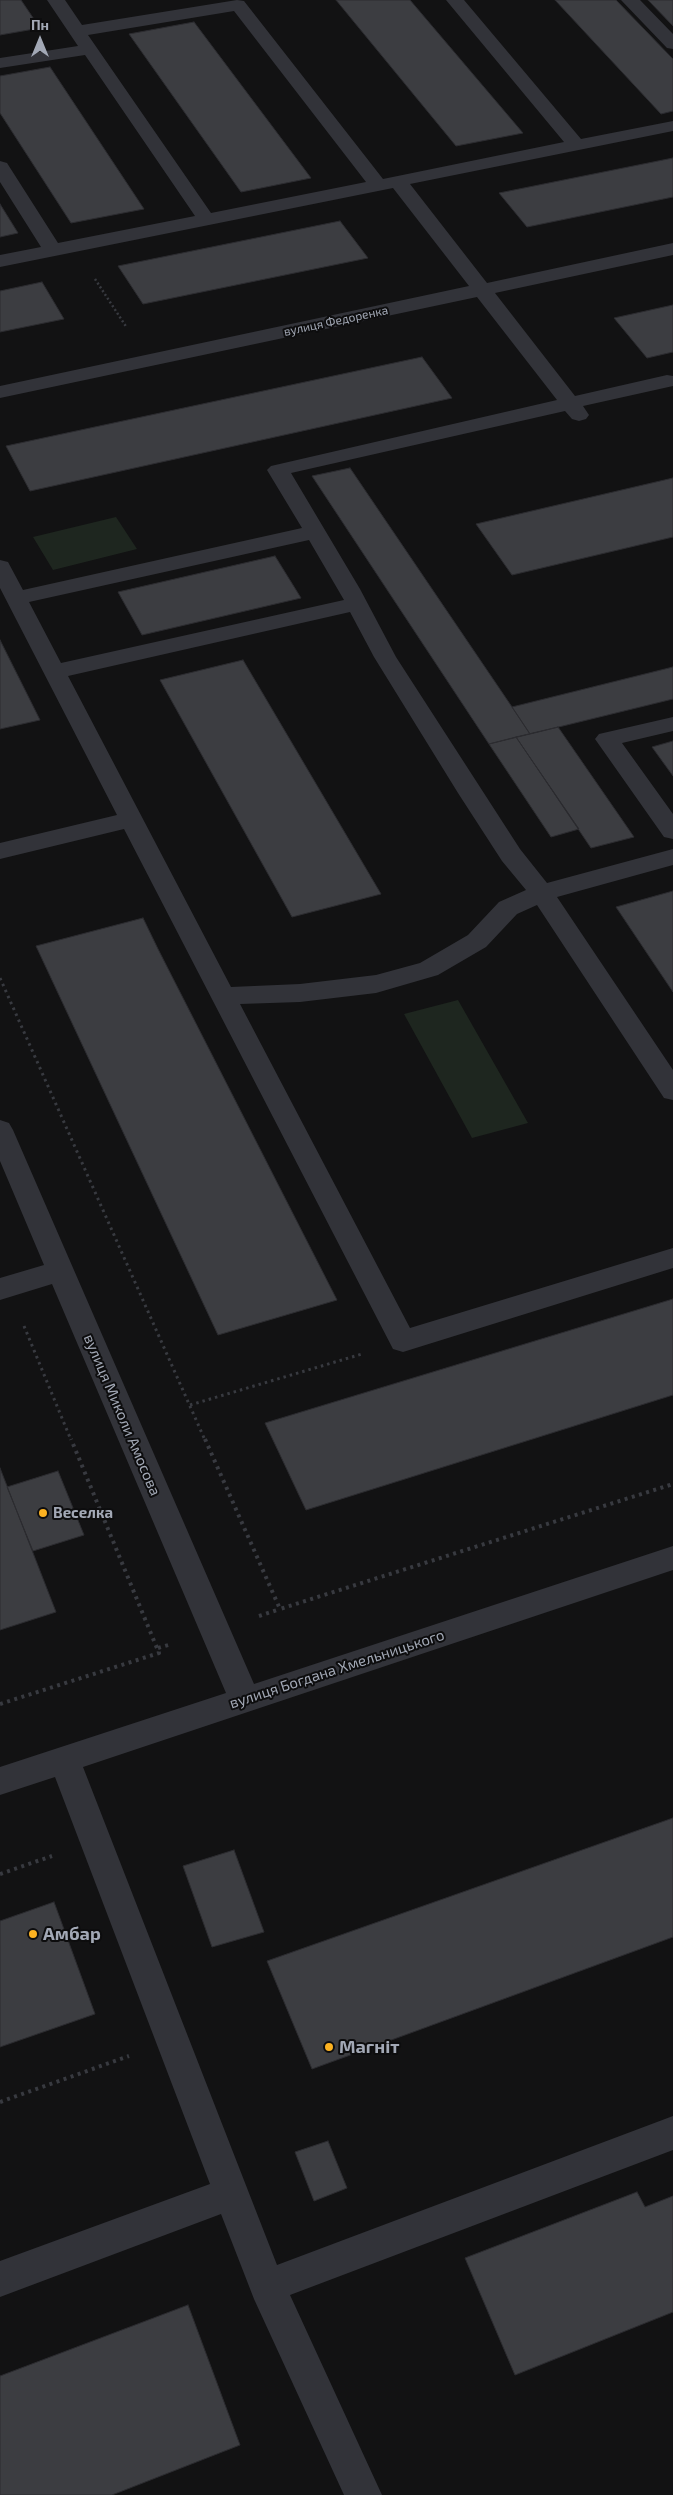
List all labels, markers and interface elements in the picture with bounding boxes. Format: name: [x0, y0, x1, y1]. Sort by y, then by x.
north arrow: [15, 15, 65, 65]
text: Пн: [31, 16, 49, 33]
street label: вулиця Федоренка: [283, 303, 389, 339]
street label: вулиця Миколи Амосова: [80, 1332, 164, 1498]
place label: Веселка: [53, 1504, 113, 1522]
marker: Веселка: [37, 1507, 49, 1519]
street label: вулиця Богдана Хмельницького: [227, 1626, 447, 1712]
place label: Амбар: [43, 1923, 101, 1945]
marker: Амбар: [27, 1928, 39, 1940]
place label: Магніт: [339, 2036, 399, 2058]
marker: Магніт: [323, 2041, 335, 2053]

